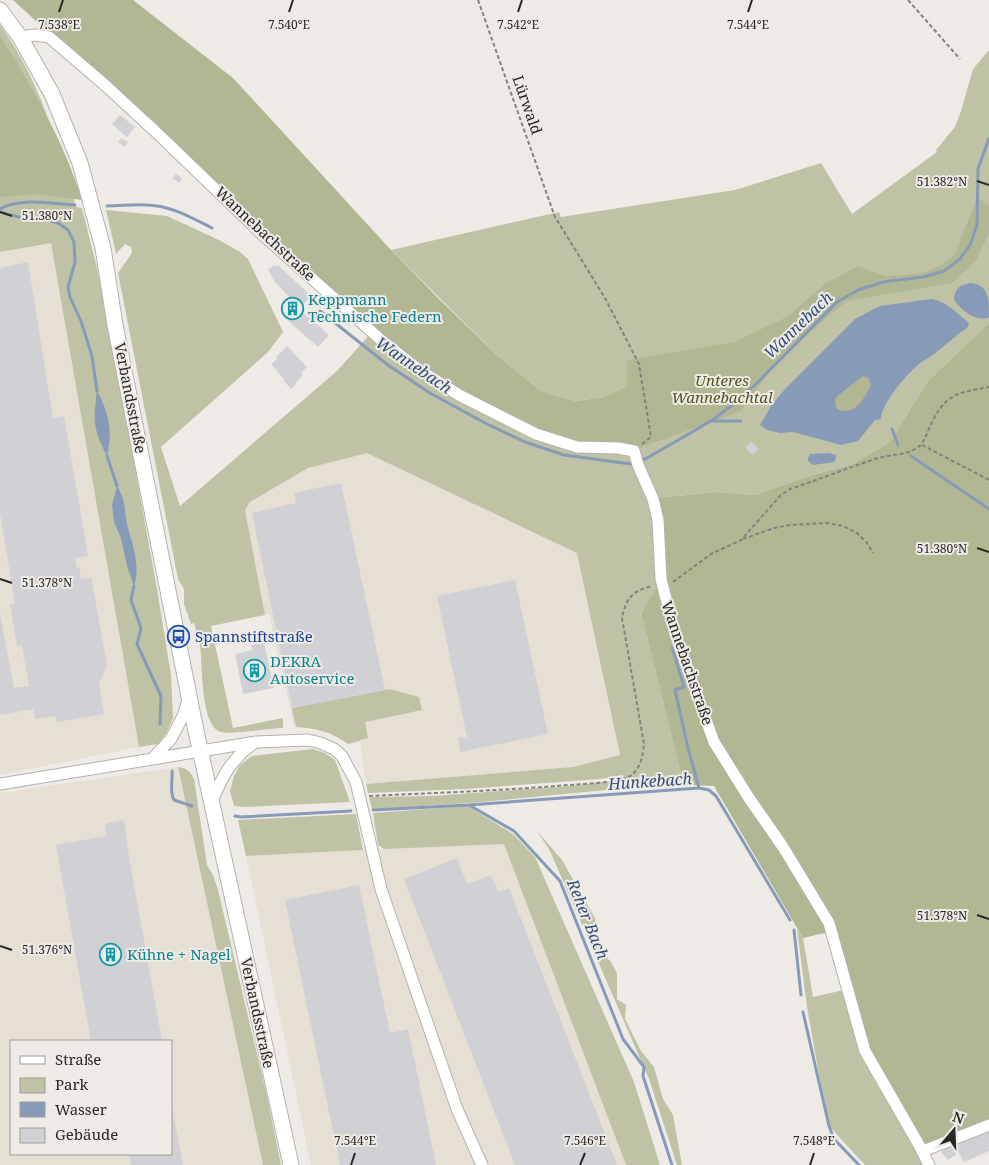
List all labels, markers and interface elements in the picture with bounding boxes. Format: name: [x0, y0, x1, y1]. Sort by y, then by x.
text: 7.538°E: [38, 16, 80, 33]
text: 7.540°E: [268, 16, 310, 33]
text: 7.542°E: [497, 16, 539, 33]
text: 7.544°E: [727, 16, 769, 33]
street label: Lürwald: [509, 72, 547, 137]
text: 51.382°N: [917, 173, 967, 190]
street label: Wannebachstraße: [211, 182, 320, 285]
text: 51.380°N: [22, 207, 72, 224]
water label: Wannebach: [759, 286, 838, 363]
place label: Keppmann Technische Federn: [308, 289, 442, 326]
building icon: Keppmann Technische Federn: [280, 297, 304, 321]
water label: Wannebach: [371, 331, 457, 399]
street label: Verbandsstraße: [110, 341, 152, 455]
park label: Unteres Wannebachtal: [671, 370, 773, 407]
text: 51.380°N: [917, 540, 967, 557]
text: 51.378°N: [22, 574, 72, 591]
street label: Wannebachstraße: [657, 598, 719, 727]
bus stop icon: Spannstiftstraße: [167, 625, 191, 649]
place label: Spannstiftstraße: [195, 626, 313, 646]
place label: DEKRA Autoservice: [270, 651, 354, 688]
building icon: DEKRA Autoservice: [242, 659, 266, 683]
water label: Hunkebach: [606, 767, 693, 795]
water label: Reher Bach: [562, 875, 614, 963]
text: 51.378°N: [917, 907, 967, 924]
text: 51.376°N: [22, 941, 72, 958]
building icon: Kühne + Nagel: [99, 943, 123, 967]
place label: Kühne + Nagel: [127, 944, 231, 964]
street label: Verbandsstraße: [236, 956, 279, 1070]
legend: [10, 1040, 172, 1155]
text: Straße: [55, 1049, 101, 1069]
text: Park: [55, 1074, 89, 1094]
text: Wasser: [55, 1099, 107, 1119]
north arrow: [929, 1105, 979, 1155]
text: N: [950, 1106, 967, 1128]
text: Gebäude: [55, 1124, 118, 1144]
text: 7.544°E: [334, 1132, 376, 1149]
text: 7.546°E: [564, 1132, 606, 1149]
text: 7.548°E: [793, 1132, 835, 1149]

